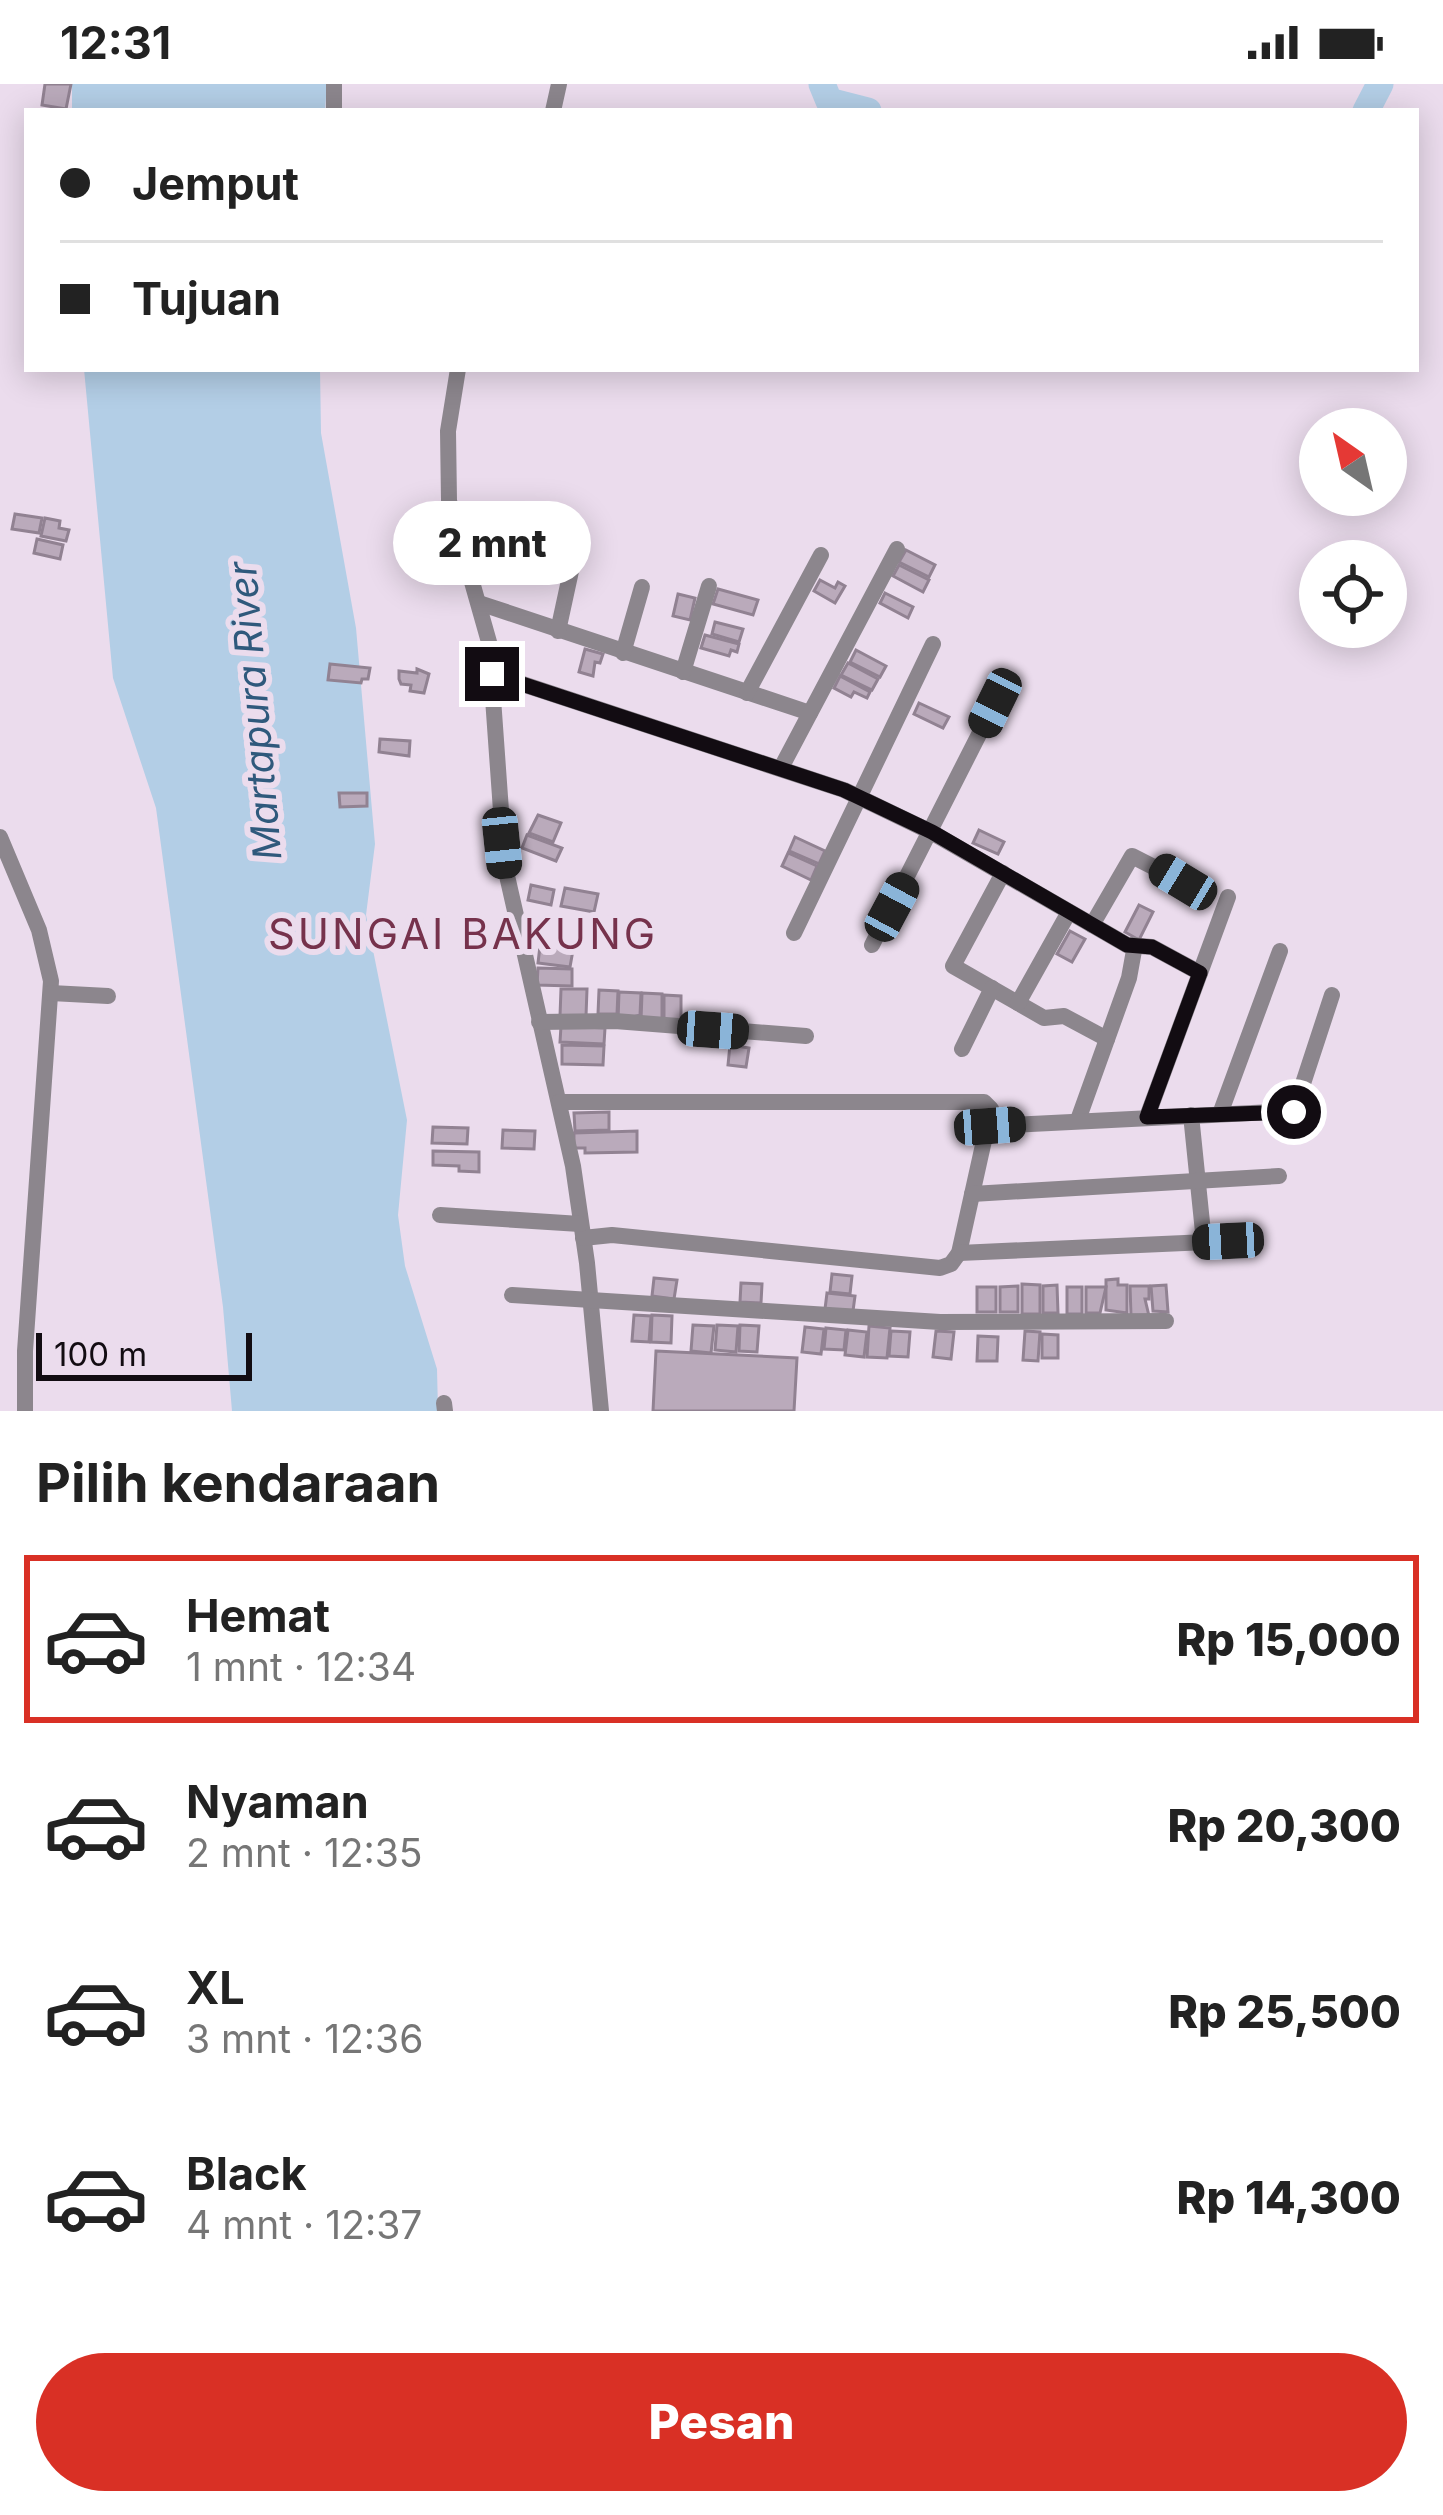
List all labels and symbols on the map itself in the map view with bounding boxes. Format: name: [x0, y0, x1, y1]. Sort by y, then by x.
north arrow: [1299, 408, 1407, 516]
callout: 2 mnt: [393, 500, 591, 584]
water label: Martapura River: [217, 558, 290, 862]
route end: [465, 647, 519, 701]
car: [963, 663, 1027, 743]
car: [480, 805, 524, 881]
car: [1143, 848, 1223, 916]
car: [859, 867, 925, 947]
district label: SUNGAI BAKUNG: [268, 908, 658, 959]
car: [676, 1010, 750, 1050]
route start: [1267, 1085, 1321, 1139]
car: [953, 1106, 1027, 1146]
car: [1191, 1221, 1265, 1261]
scale bar: [36, 1327, 252, 1380]

